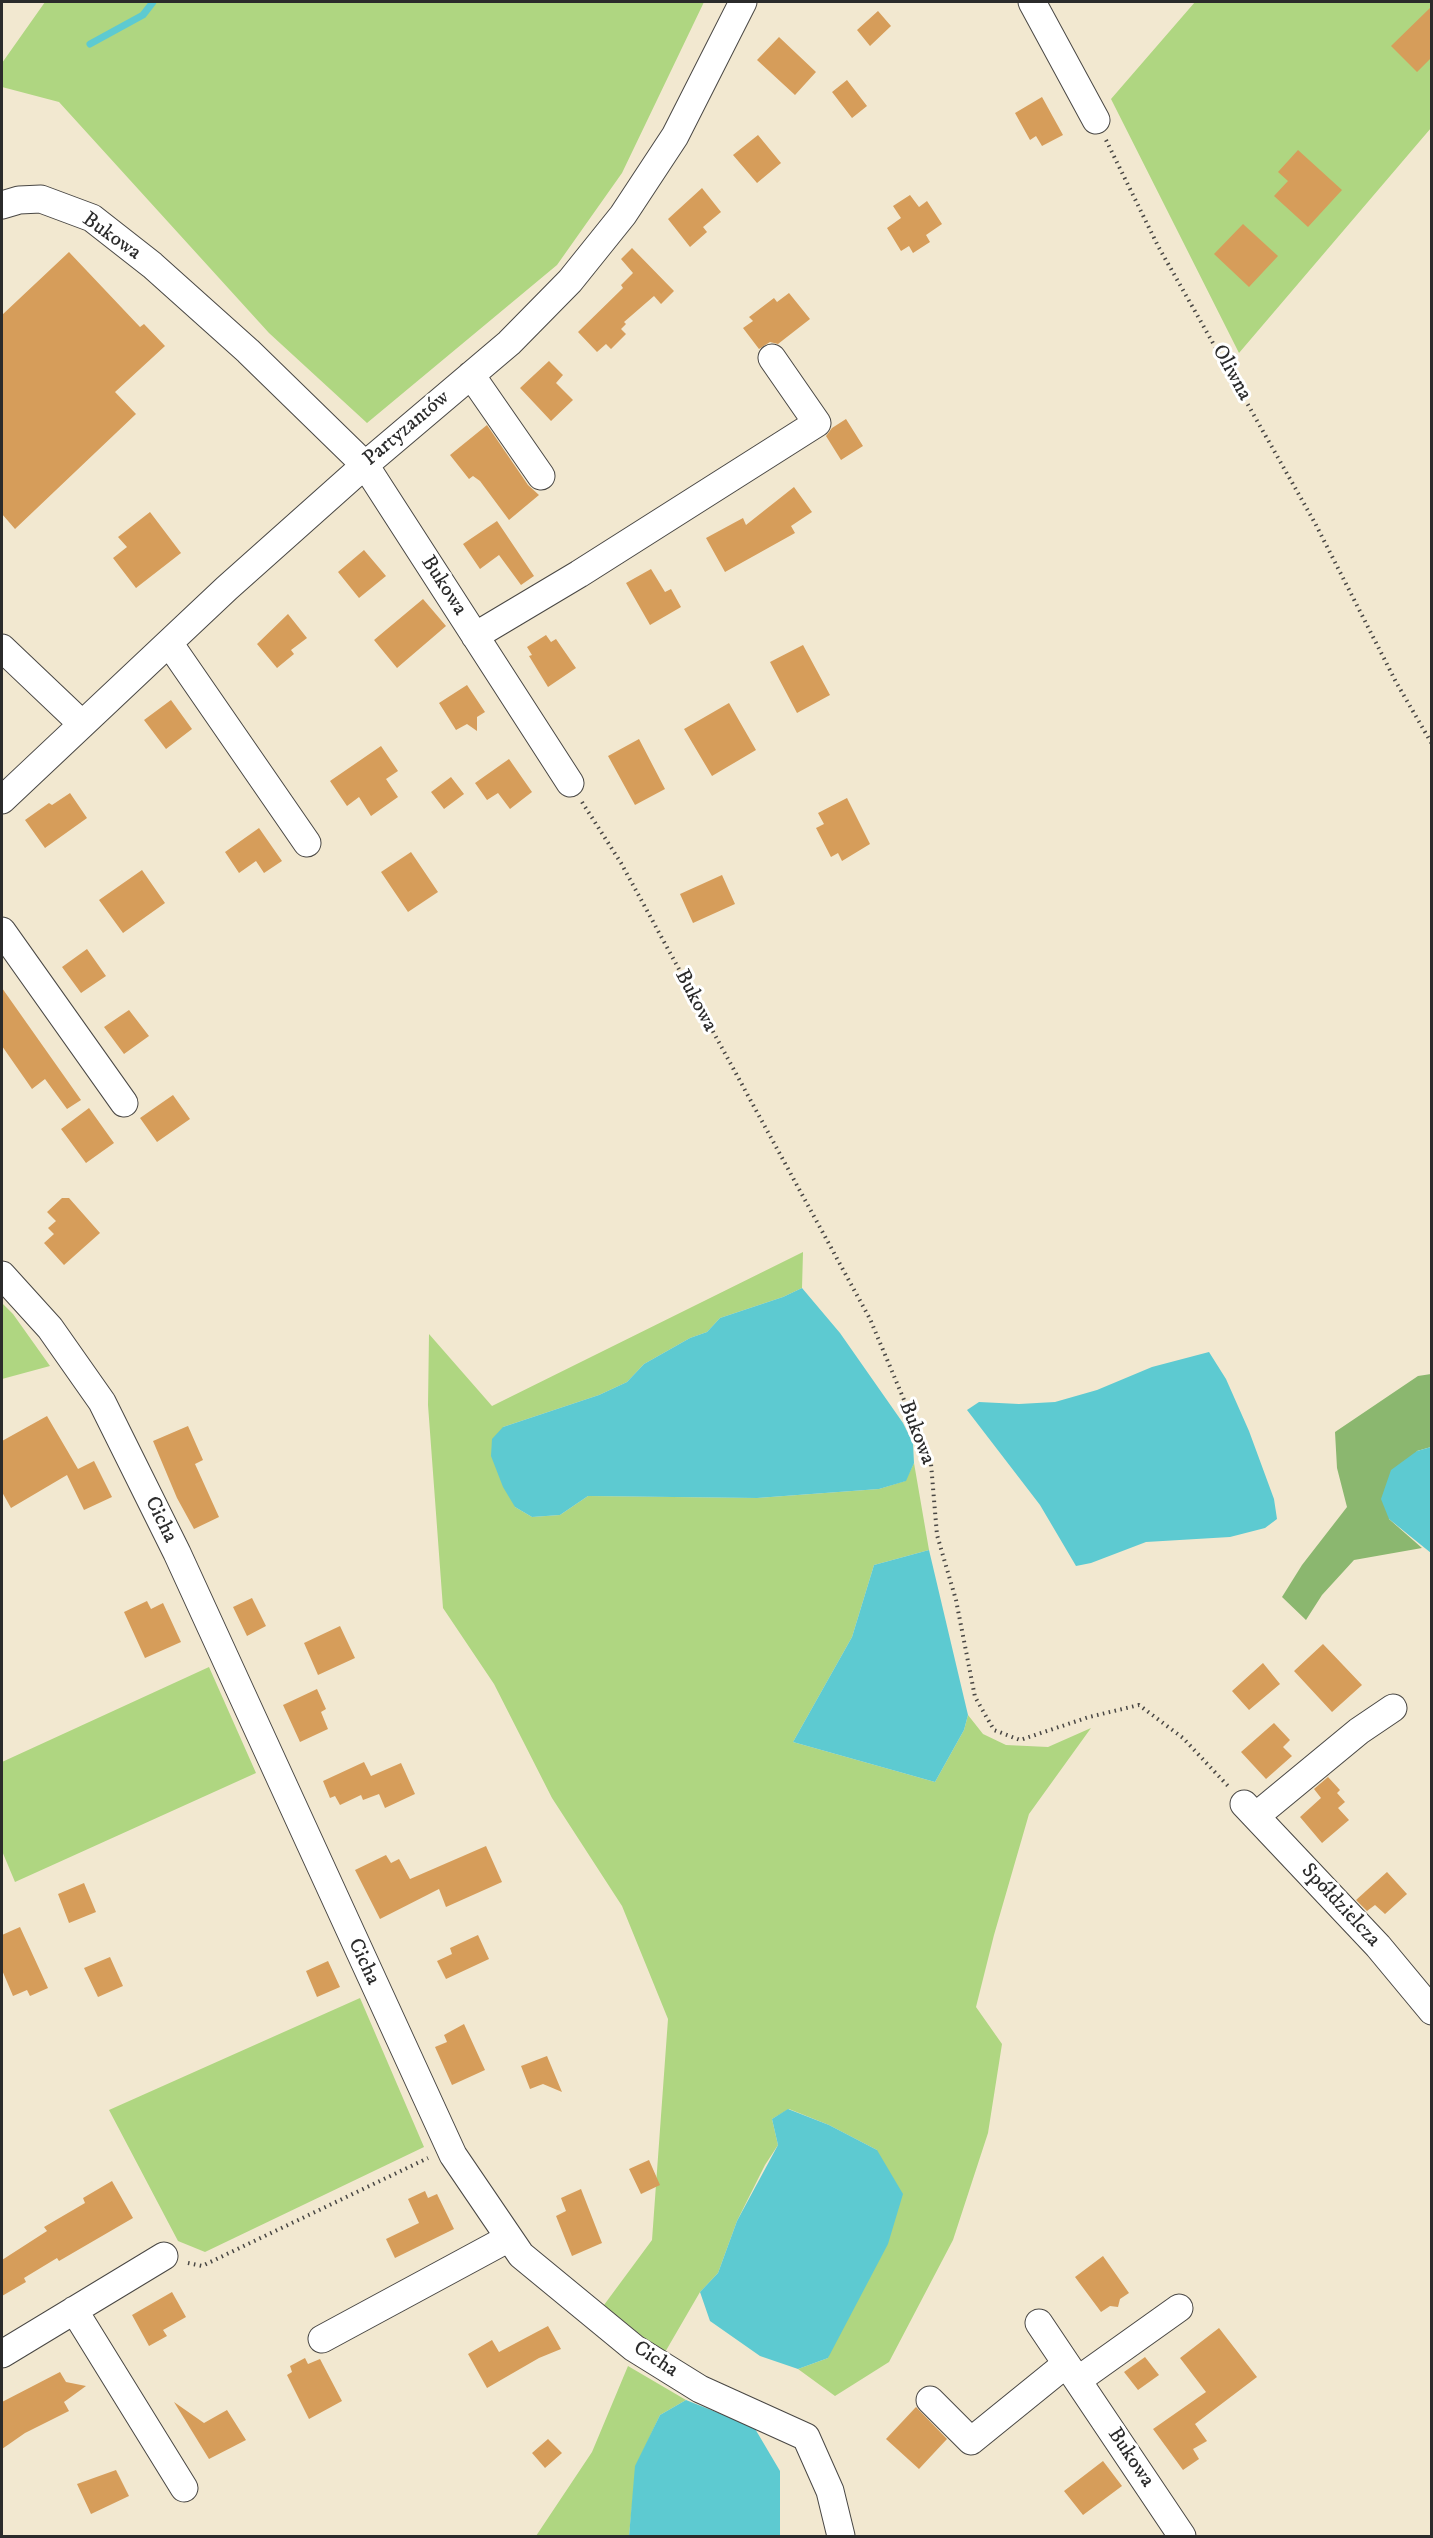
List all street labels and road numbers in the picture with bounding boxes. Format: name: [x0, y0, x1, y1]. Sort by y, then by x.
street label: Bukowa: [77, 208, 145, 266]
street label: Oliwna: [1206, 341, 1256, 405]
street label: Partyzantów: [359, 386, 455, 472]
street label: Bukowa: [414, 551, 472, 621]
street label: Bukowa: [668, 966, 722, 1036]
street label: Bukowa: [892, 1398, 940, 1468]
street label: Cicha: [138, 1493, 182, 1547]
street label: Spółdzielcza: [1295, 1859, 1385, 1953]
street label: Cicha: [341, 1935, 385, 1989]
street label: Cicha: [628, 2336, 682, 2384]
street label: Bukowa: [1101, 2424, 1159, 2492]

